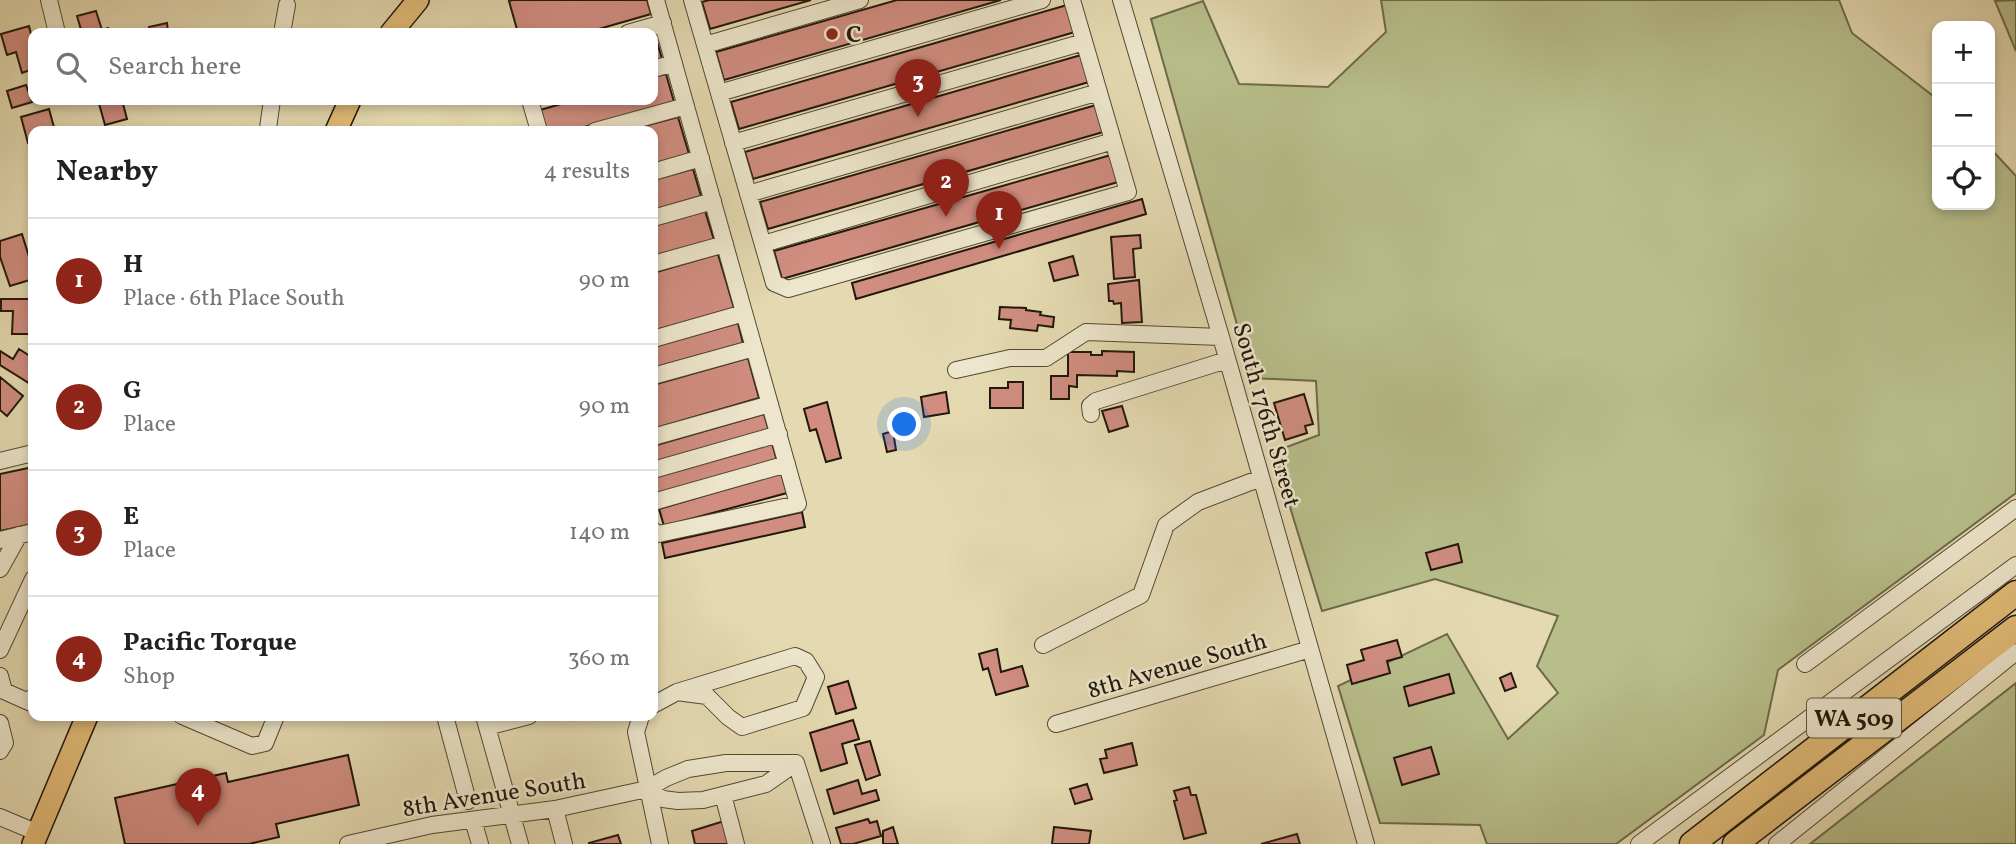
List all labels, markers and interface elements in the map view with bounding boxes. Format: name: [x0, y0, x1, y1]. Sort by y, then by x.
place label: C: [846, 19, 861, 53]
map controls: [1932, 21, 1995, 210]
button: +: [1932, 21, 1995, 84]
marker: C: [824, 26, 840, 42]
search box: [28, 28, 658, 105]
icon: search: [52, 48, 90, 86]
text: Search here: [108, 49, 241, 85]
pin: 3: [895, 59, 941, 117]
button: −: [1932, 84, 1995, 147]
button: locate: [1932, 147, 1995, 210]
text: Nearby: [56, 151, 158, 193]
text: 4 results: [544, 156, 630, 188]
pin: 2: [923, 159, 969, 217]
pin: 1: [976, 191, 1022, 249]
text: H: [123, 247, 143, 283]
text: 1: [74, 265, 84, 297]
text: 90 m: [579, 265, 630, 297]
text: Place · 6th Place South: [123, 283, 345, 315]
street label: South 176th Street: [1222, 319, 1308, 512]
text: G: [123, 373, 142, 409]
text: 2: [73, 391, 85, 423]
text: 90 m: [579, 391, 630, 423]
your location: [887, 407, 921, 441]
text: Place: [123, 409, 176, 441]
text: E: [123, 499, 139, 535]
text: 3: [73, 517, 85, 549]
text: 140 m: [569, 517, 630, 549]
text: Place: [123, 535, 176, 567]
text: Pacific Torque: [123, 625, 297, 661]
street label: 8th Avenue South: [1084, 625, 1271, 709]
text: 4: [72, 643, 86, 675]
text: 360 m: [568, 643, 630, 675]
text: Shop: [123, 661, 175, 693]
road number: WA 509: [1807, 698, 1901, 738]
street label: 8th Avenue South: [400, 765, 588, 827]
pin: 4: [175, 768, 221, 826]

